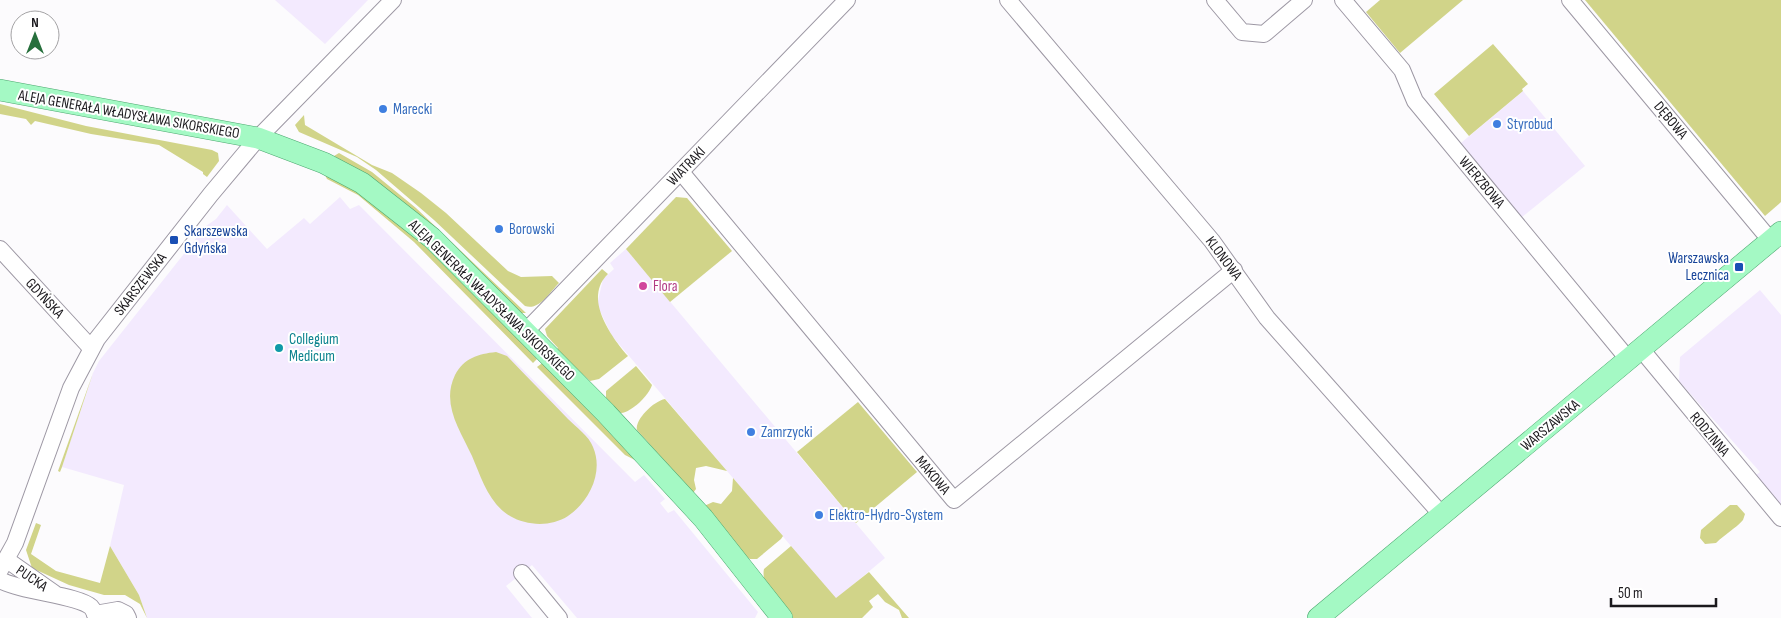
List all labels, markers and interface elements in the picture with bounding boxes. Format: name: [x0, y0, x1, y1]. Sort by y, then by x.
north arrow: [10, 10, 60, 60]
text: N: [31, 14, 39, 31]
street label: ALEJA GENERAŁA WŁADYSŁAWA SIKORSKIEGO: [16, 85, 241, 143]
street label: DĘBOWA: [1649, 98, 1692, 143]
place label: Marecki: [393, 100, 433, 119]
marker: Marecki: [377, 103, 389, 115]
place label: Styrobud: [1507, 115, 1553, 134]
marker: Styrobud: [1491, 118, 1503, 130]
street label: WIATRAKI: [663, 143, 710, 190]
street label: WIERZBOWA: [1454, 153, 1509, 213]
street label: ALEJA GENERAŁA WŁADYSŁAWA SIKORSKIEGO: [404, 215, 579, 385]
place label: Borowski: [509, 220, 555, 239]
place label: Skarszewska Gdyńska: [184, 222, 248, 258]
marker: Borowski: [493, 223, 505, 235]
street label: KLONOWA: [1201, 233, 1247, 285]
marker: Skarszewska Gdyńska: [168, 234, 180, 246]
street label: SKARSZEWSKA: [110, 249, 171, 320]
place label: Warszawska Lecznica: [1668, 249, 1729, 285]
marker: Warszawska Lecznica: [1733, 261, 1745, 273]
street label: GDYŃSKA: [21, 274, 68, 323]
place label: Flora: [653, 277, 678, 296]
marker: Flora: [637, 280, 649, 292]
place label: Collegium Medicum: [289, 330, 339, 366]
marker: Collegium Medicum: [273, 342, 285, 354]
street label: WARSZAWSKA: [1517, 395, 1584, 455]
street label: RODZINNA: [1686, 408, 1734, 461]
place label: Zamrzycki: [761, 423, 813, 442]
marker: Zamrzycki: [745, 426, 757, 438]
street label: MAKOWA: [911, 452, 955, 499]
place label: Elektro-Hydro-System: [829, 506, 943, 525]
marker: Elektro-Hydro-System: [813, 509, 825, 521]
street label: PUCKA: [12, 561, 52, 596]
scale bar: [1611, 576, 1716, 608]
text: 50 m: [1618, 584, 1643, 603]

